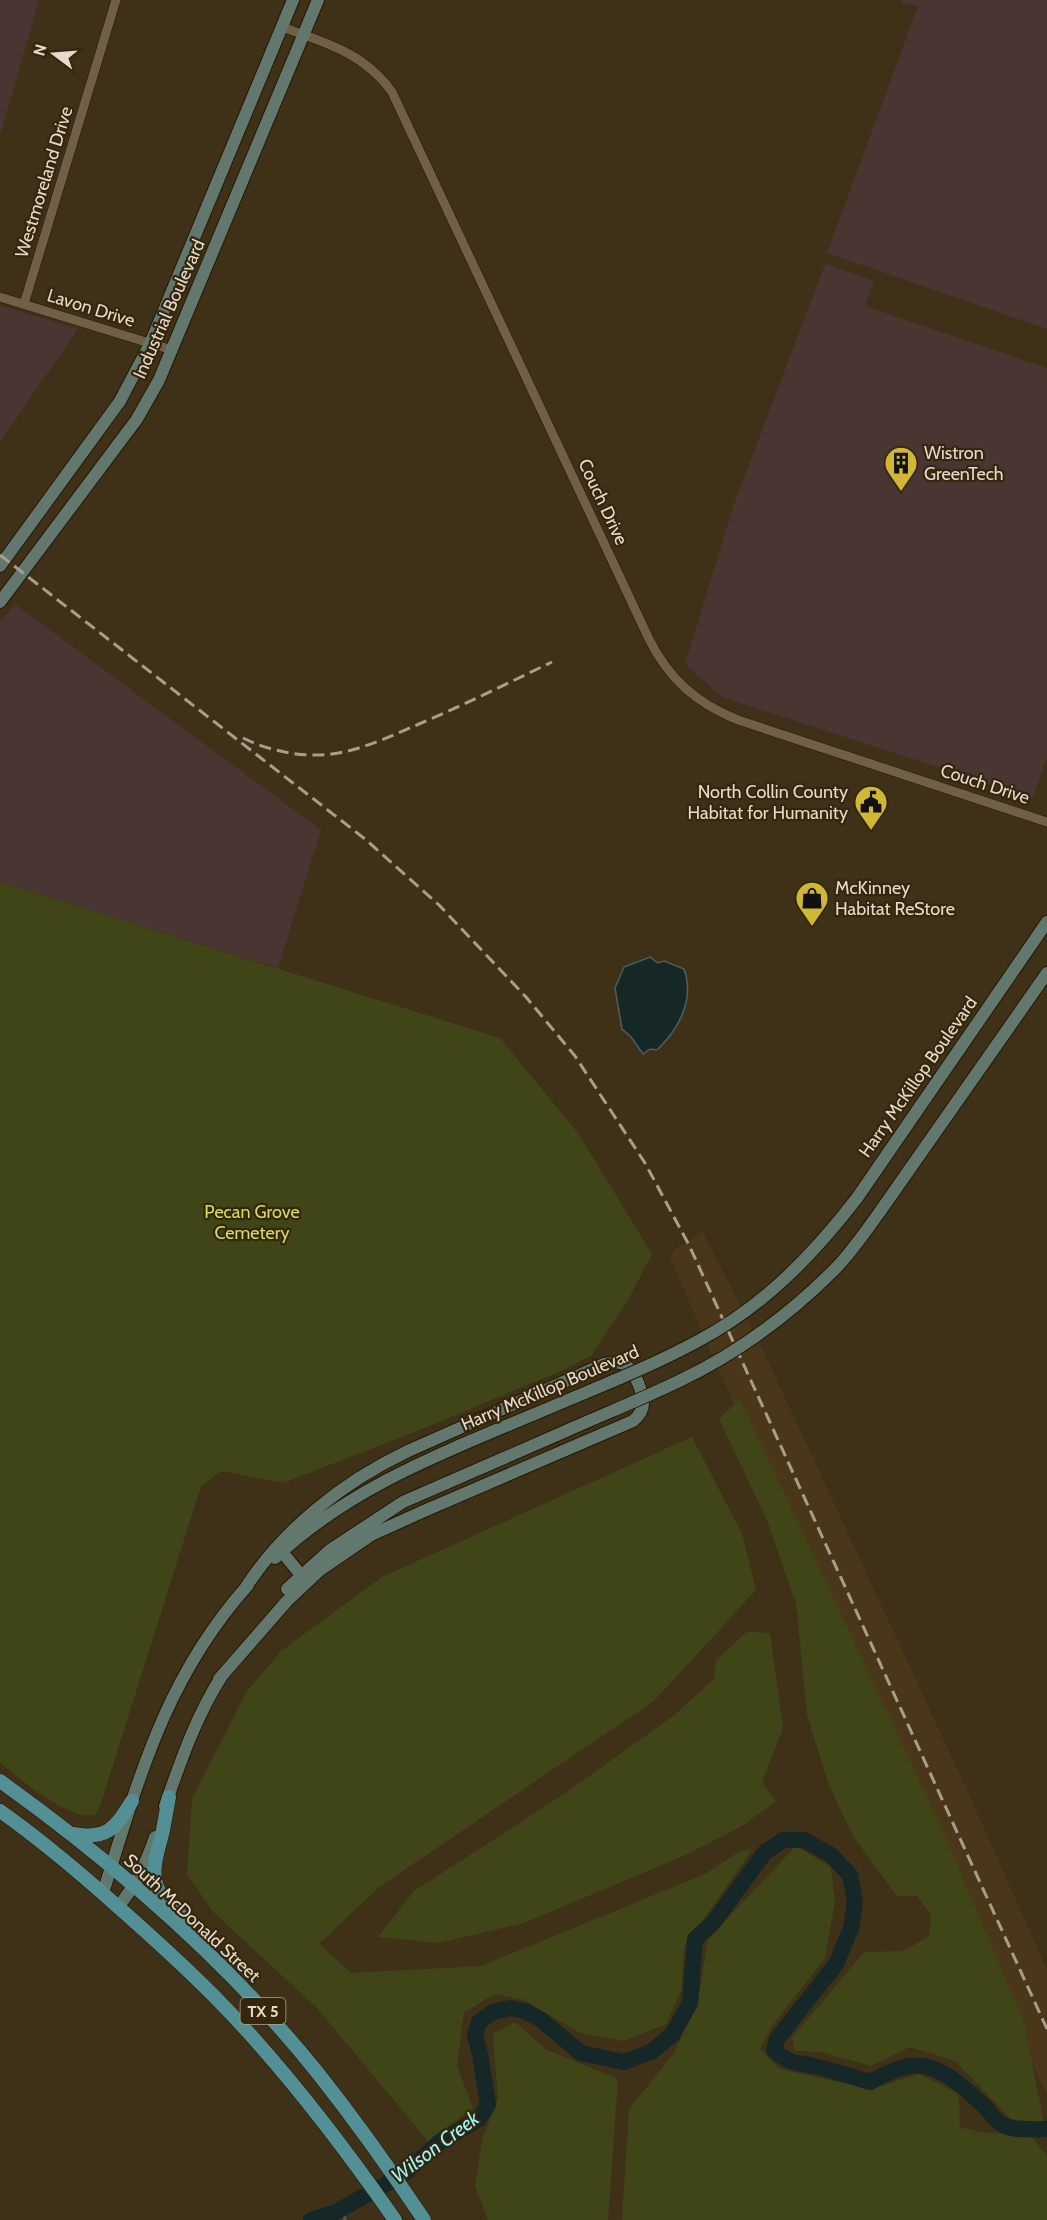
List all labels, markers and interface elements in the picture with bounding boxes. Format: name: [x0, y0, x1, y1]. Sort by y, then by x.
north arrow: [24, 24, 84, 84]
text: N: [29, 42, 51, 58]
street label: Westmoreland Drive: [11, 104, 77, 260]
street label: Industrial Boulevard: [128, 236, 210, 382]
street label: Lavon Drive: [45, 284, 137, 332]
place label: Wistron GreenTech: [924, 442, 1004, 485]
building icon: Wistron GreenTech: [883, 445, 919, 492]
street label: Couch Drive: [573, 455, 633, 549]
street label: Couch Drive: [938, 759, 1032, 809]
place label: North Collin County Habitat for Humanity: [688, 781, 848, 824]
public building icon: North Collin County Habitat for Humanity: [853, 784, 889, 831]
place label: McKinney Habitat ReStore: [835, 877, 955, 920]
shop icon: McKinney Habitat ReStore: [794, 880, 830, 927]
street label: Harry McKillop Boulevard: [854, 992, 982, 1162]
park label: Pecan Grove Cemetery: [204, 1201, 300, 1244]
street label: Harry McKillop Boulevard: [458, 1341, 642, 1435]
street label: South McDonald Street: [119, 1849, 265, 1987]
road number: TX 5: [240, 1998, 286, 2024]
water label: Wilson Creek: [386, 2105, 485, 2188]

